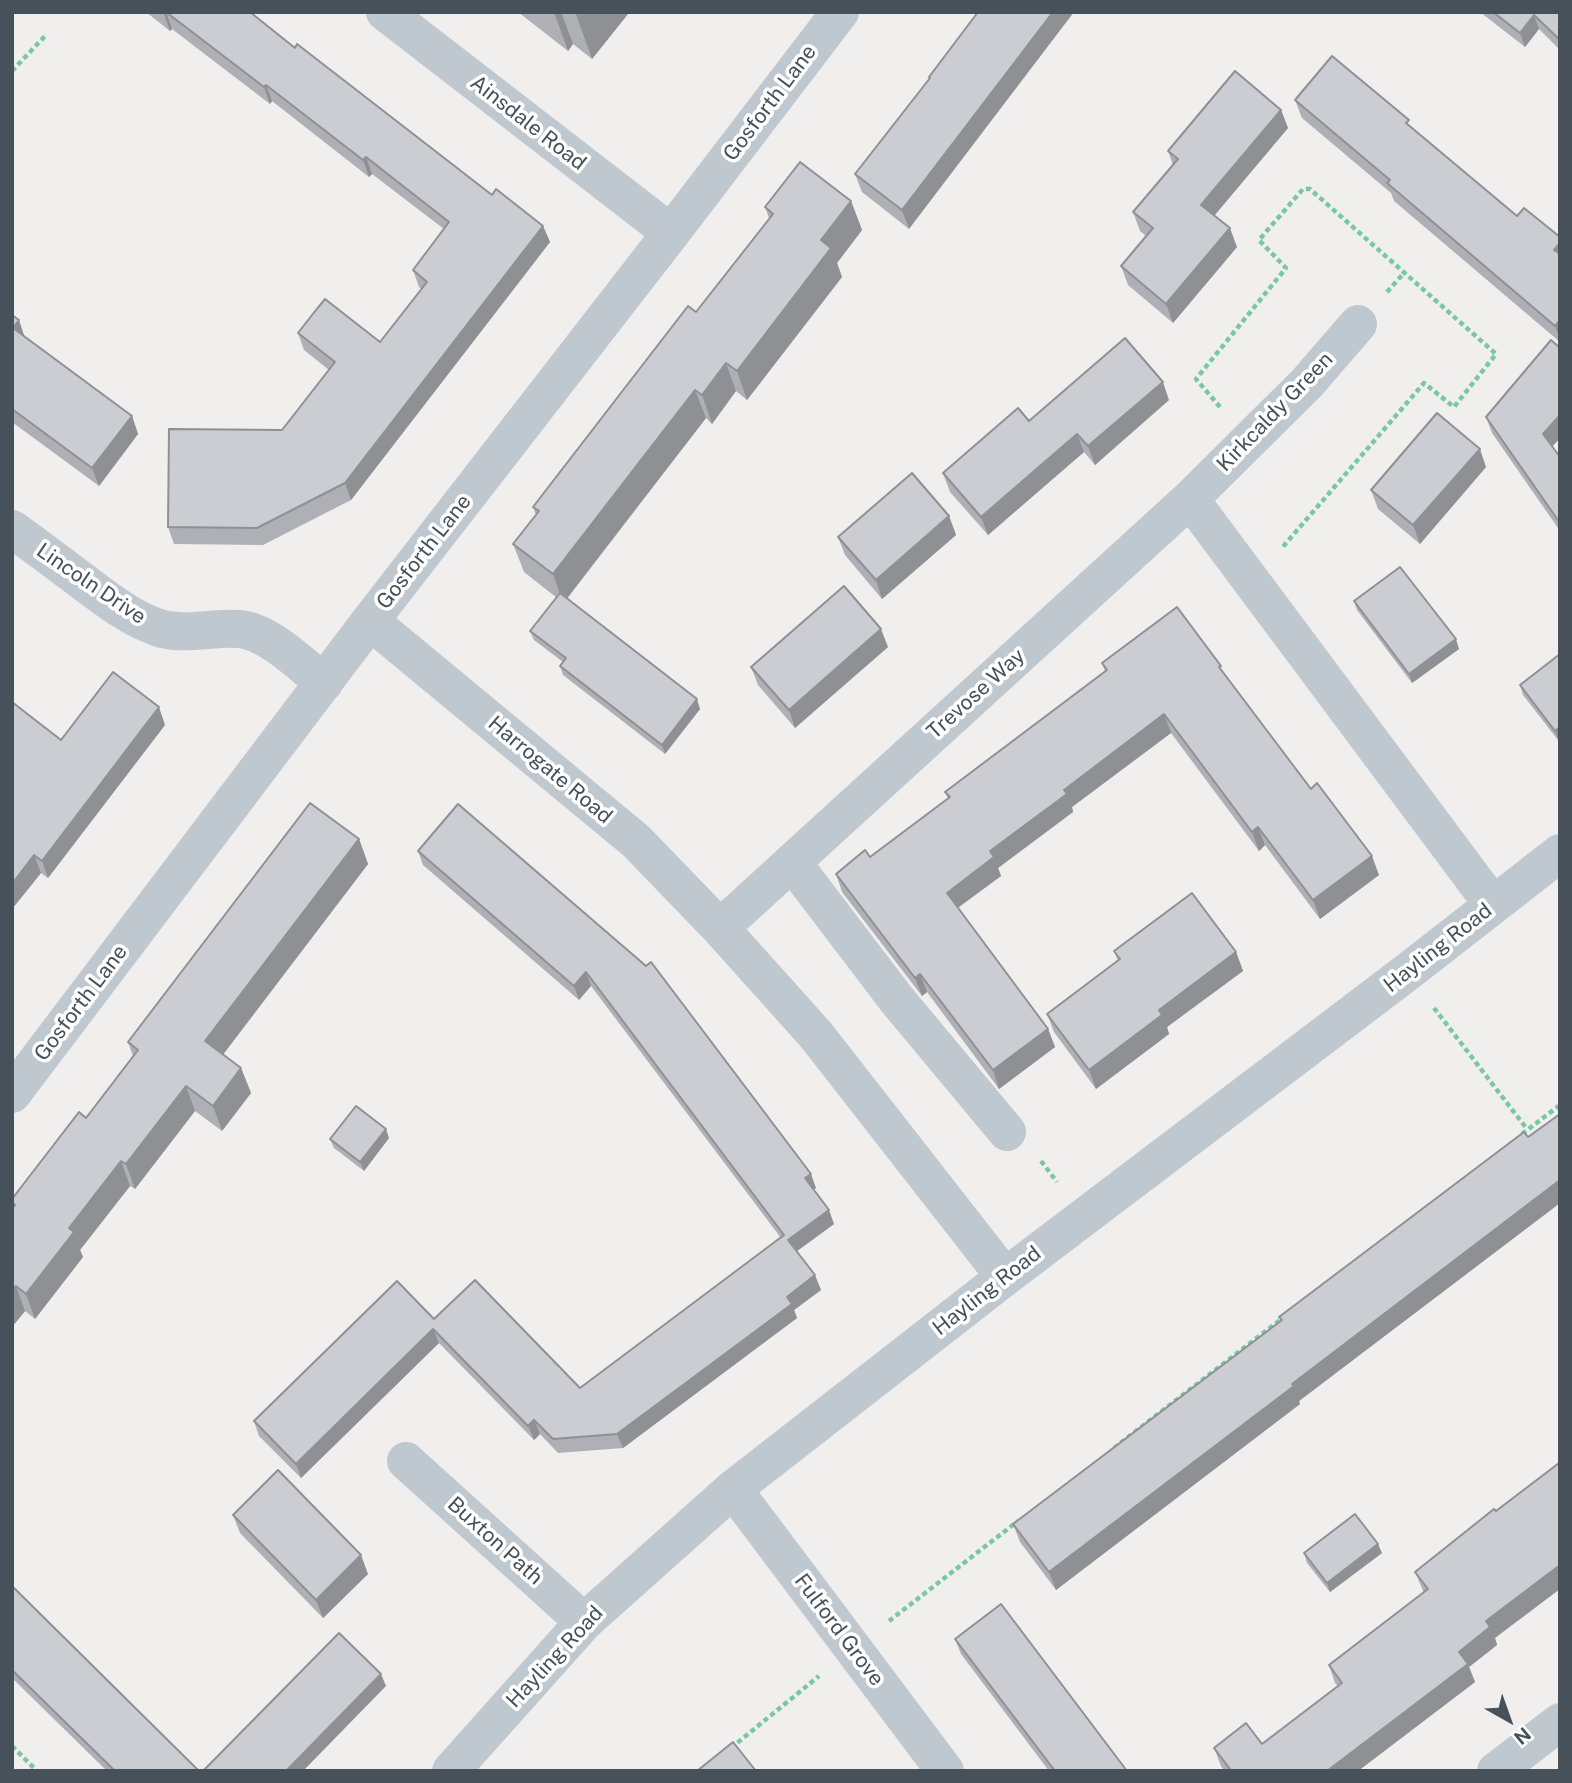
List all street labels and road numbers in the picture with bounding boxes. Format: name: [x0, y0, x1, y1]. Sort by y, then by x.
street label: Gosforth Lane: [718, 40, 822, 166]
street label: Ainsdale Road: [465, 70, 591, 176]
street label: Kirkcaldy Green: [1212, 347, 1338, 477]
street label: Gosforth Lane: [371, 490, 477, 614]
street label: Lincoln Drive: [32, 538, 150, 630]
street label: Trevose Way: [922, 644, 1030, 744]
street label: Harrogate Road: [483, 711, 617, 829]
street label: Hayling Road: [1379, 898, 1497, 998]
street label: Gosforth Lane: [29, 940, 133, 1066]
street label: Hayling Road: [928, 1241, 1046, 1341]
street label: Buxton Path: [442, 1492, 548, 1590]
street label: Fulford Grove: [789, 1569, 889, 1691]
street label: Hayling Road: [501, 1601, 609, 1713]

